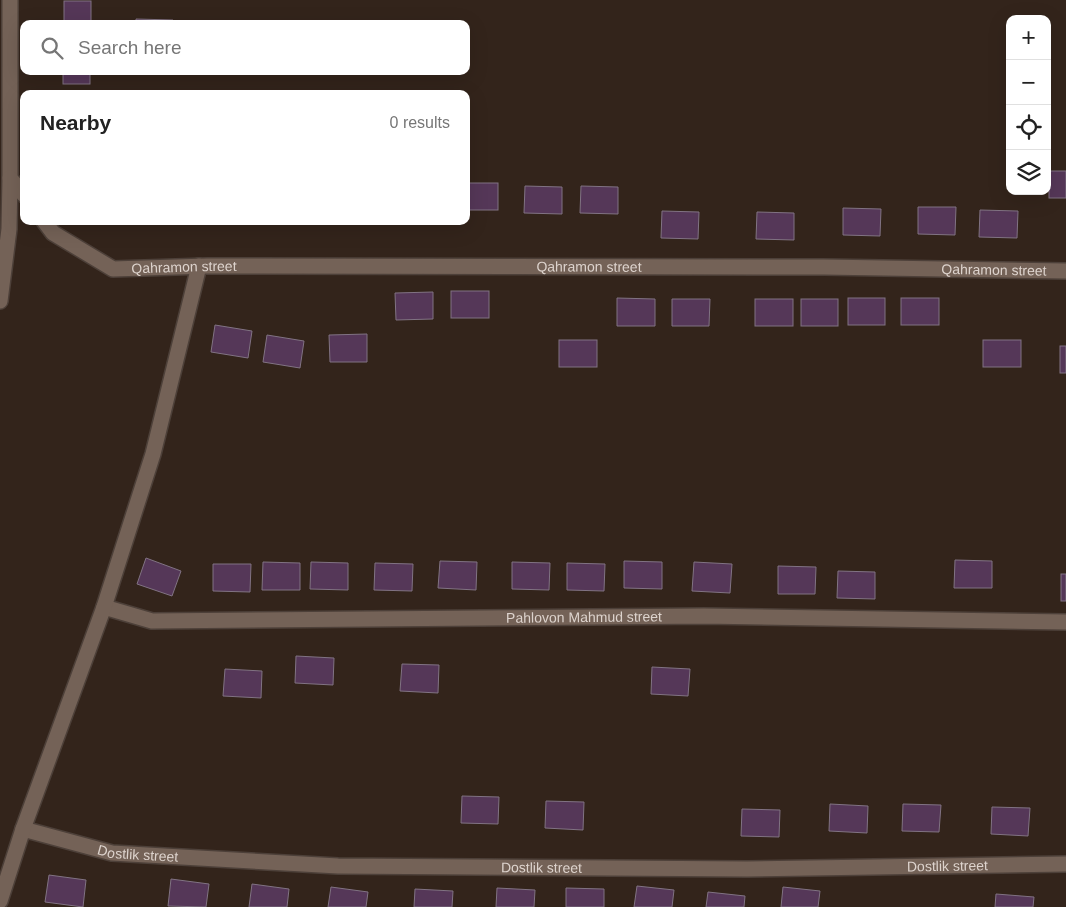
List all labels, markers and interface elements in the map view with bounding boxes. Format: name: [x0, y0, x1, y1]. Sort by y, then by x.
map controls: [1006, 15, 1051, 195]
button: +: [1006, 15, 1051, 60]
search box: [20, 20, 470, 75]
icon: search: [38, 34, 66, 62]
text: Search here: [78, 37, 182, 58]
button: −: [1006, 60, 1051, 105]
button: locate: [1006, 105, 1051, 150]
text: Nearby: [40, 111, 111, 134]
text: 0 results: [390, 114, 450, 131]
button: layers: [1006, 150, 1051, 195]
street label: Qahramon street: [131, 258, 237, 276]
street label: Qahramon street: [536, 259, 642, 275]
street label: Qahramon street: [941, 261, 1047, 279]
street label: Pahlovon Mahmud street: [506, 608, 662, 626]
street label: Dostlik street: [96, 841, 179, 865]
street label: Dostlik street: [907, 857, 988, 874]
street label: Dostlik street: [501, 859, 582, 876]

